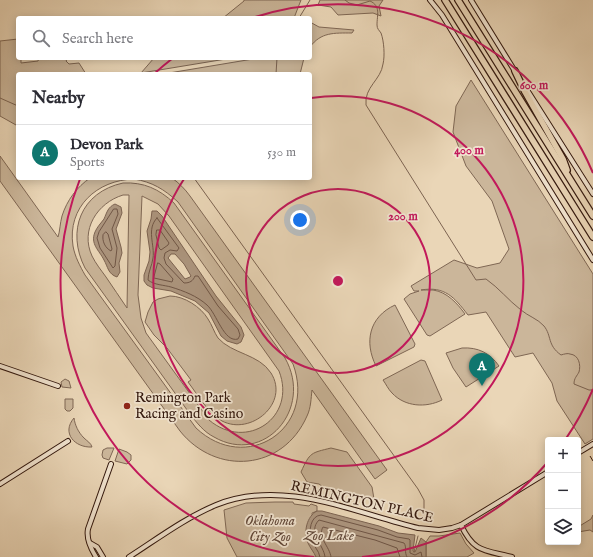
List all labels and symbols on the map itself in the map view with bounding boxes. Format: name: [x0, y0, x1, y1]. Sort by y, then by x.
text: 600 m: [520, 78, 549, 93]
text: 400 m: [454, 143, 485, 158]
text: 200 m: [388, 209, 418, 224]
your location: [290, 210, 310, 230]
centre of rings: [331, 274, 345, 288]
pin: A: [469, 353, 495, 386]
place label: Remington Park Racing and Casino: [135, 389, 244, 423]
marker: Remington Park Racing and Casino: [122, 401, 132, 411]
street label: REMINGTON PLACE: [289, 477, 436, 527]
park label: Oklahoma City Zoo: [245, 512, 295, 547]
water label: Zoo Lake: [302, 526, 354, 546]

